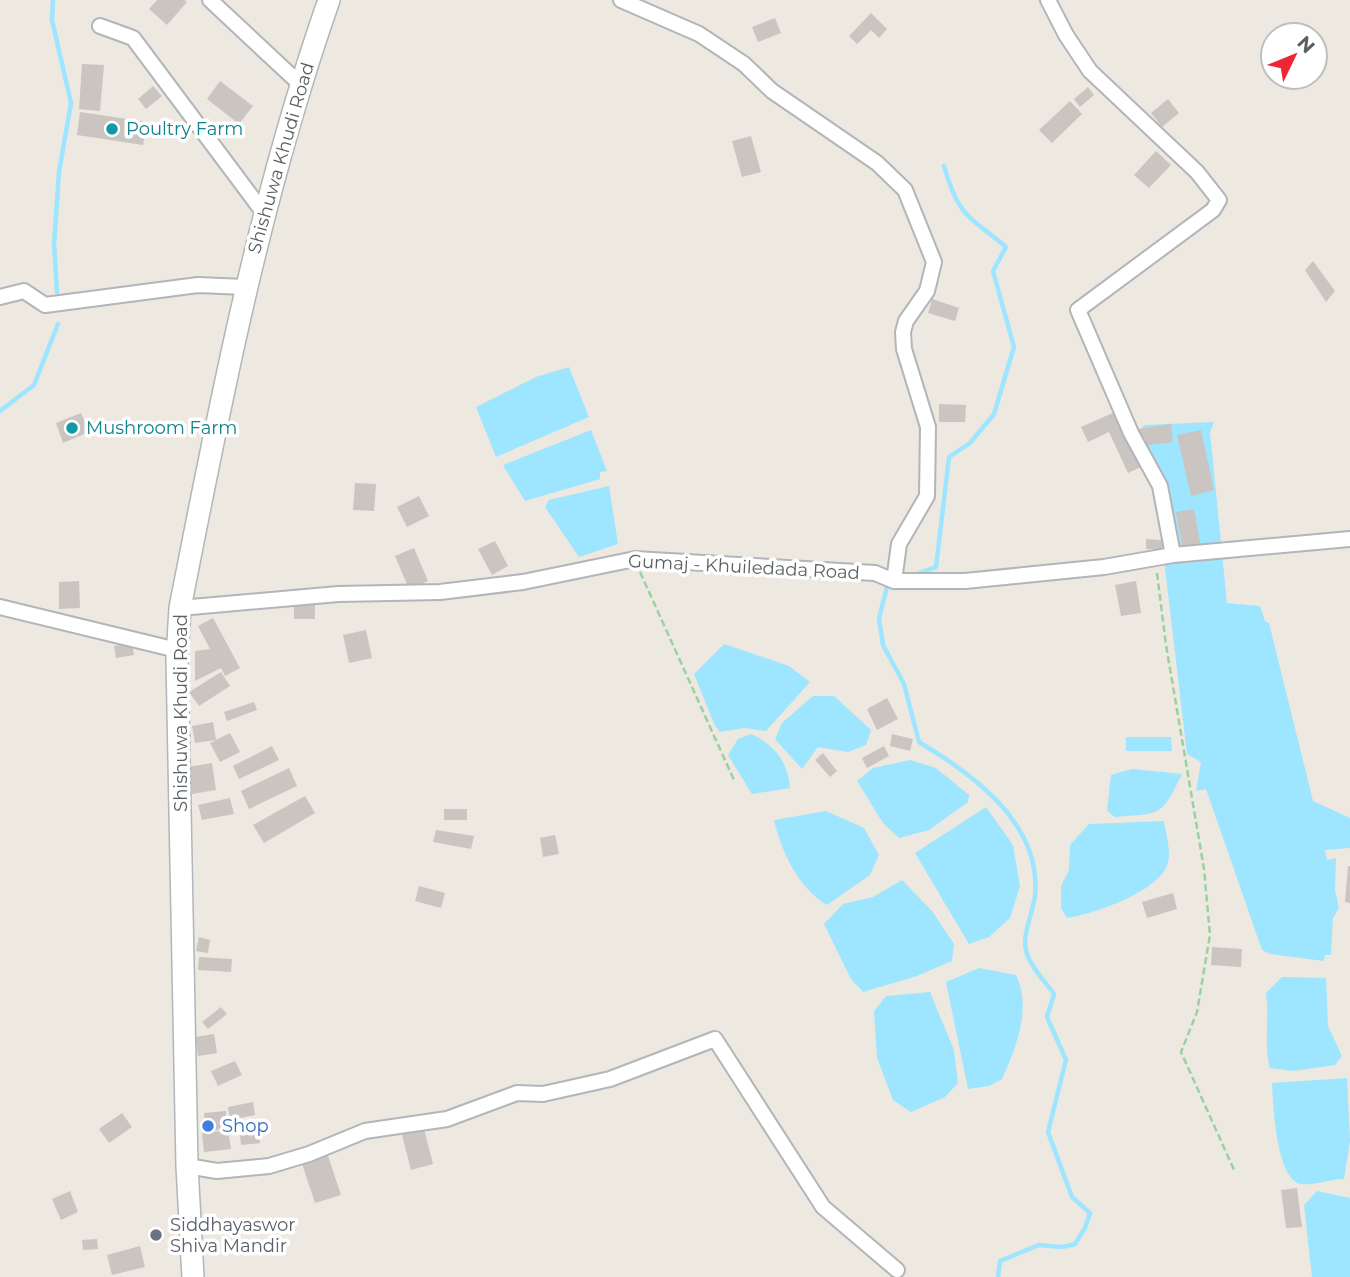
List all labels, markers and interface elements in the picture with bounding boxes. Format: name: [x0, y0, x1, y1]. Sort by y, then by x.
north arrow: [1259, 21, 1329, 91]
text: N: [1292, 31, 1320, 58]
street label: Shishuwa Khudi Road: [243, 60, 319, 256]
place label: Poultry Farm: [126, 118, 243, 140]
marker: Poultry Farm: [104, 121, 120, 137]
place label: Mushroom Farm: [86, 417, 237, 439]
marker: Mushroom Farm: [64, 420, 80, 436]
street label: Gumaj - Khuiledada Road: [628, 550, 860, 584]
street label: Shishuwa Khudi Road: [170, 614, 192, 812]
place label: Shop: [222, 1115, 269, 1137]
marker: Shop: [200, 1118, 216, 1134]
place label: Siddhayaswor Shiva Mandir: [170, 1214, 295, 1257]
marker: Siddhayaswor Shiva Mandir: [148, 1227, 164, 1243]

